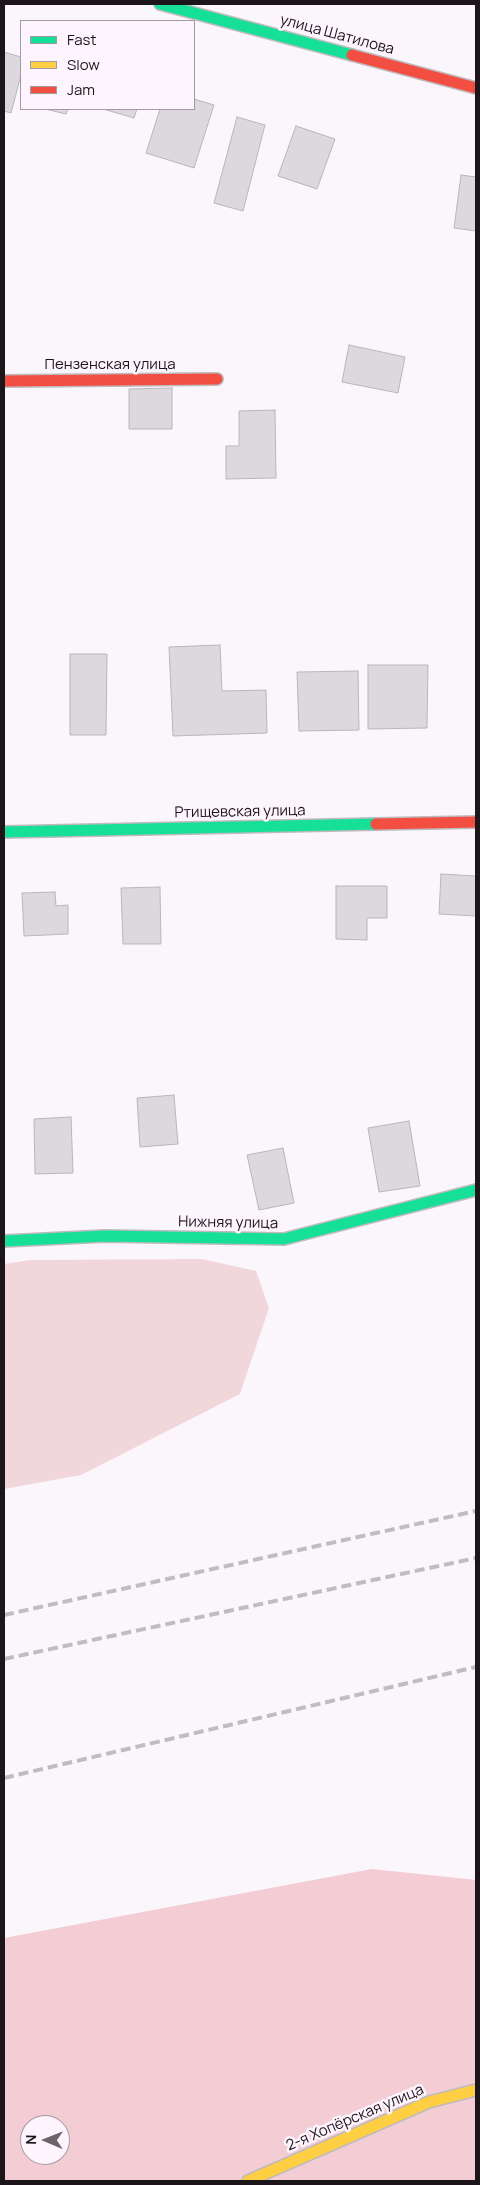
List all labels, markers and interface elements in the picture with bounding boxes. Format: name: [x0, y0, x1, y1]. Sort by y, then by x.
street label: улица Шатилова: [278, 11, 396, 59]
legend: [20, 20, 195, 110]
text: Fast: [67, 29, 96, 50]
text: Slow: [67, 54, 100, 75]
text: Jam: [67, 79, 95, 100]
street label: Пензенская улица: [45, 356, 175, 374]
street label: Ртищевская улица: [174, 802, 306, 822]
street label: Нижняя улица: [178, 1213, 278, 1233]
street label: 2-я Хопёрская улица: [283, 2081, 427, 2155]
north arrow: [20, 2115, 70, 2165]
text: N: [21, 2135, 40, 2145]

